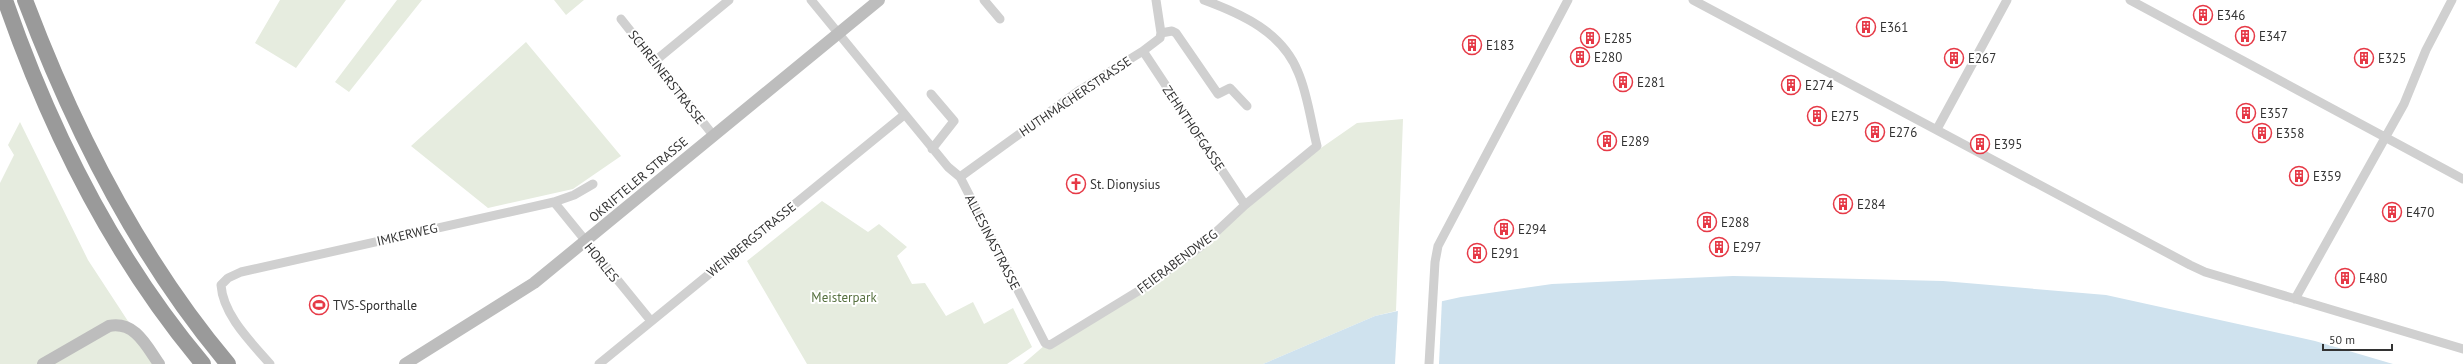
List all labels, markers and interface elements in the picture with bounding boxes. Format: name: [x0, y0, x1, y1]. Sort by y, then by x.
building icon: E346: [2192, 4, 2214, 26]
place label: E346: [2217, 7, 2245, 24]
building icon: E361: [1855, 16, 1877, 38]
place label: E361: [1880, 19, 1908, 36]
building icon: E347: [2234, 25, 2256, 47]
street label: SCHREINERSTRASSE: [625, 27, 709, 128]
building icon: E285: [1579, 27, 1601, 49]
place label: E347: [2259, 28, 2287, 45]
place label: E285: [1604, 30, 1632, 47]
building icon: E183: [1461, 34, 1483, 56]
place label: E183: [1486, 37, 1514, 54]
building icon: E280: [1569, 46, 1591, 68]
building icon: E267: [1943, 47, 1965, 69]
building icon: E325: [2353, 47, 2375, 69]
place label: E280: [1594, 49, 1622, 66]
place label: E267: [1968, 50, 1996, 67]
place label: E325: [2378, 50, 2406, 67]
street label: HUTHMACHERSTRASSE: [1016, 53, 1135, 140]
building icon: E281: [1612, 71, 1634, 93]
place label: E281: [1637, 74, 1665, 91]
building icon: E274: [1780, 74, 1802, 96]
place label: E274: [1805, 77, 1833, 94]
street label: ZEHNTHOFGASSE: [1159, 82, 1228, 174]
building icon: E357: [2235, 102, 2257, 124]
building icon: E275: [1806, 105, 1828, 127]
place label: E357: [2260, 105, 2288, 122]
place label: E275: [1831, 108, 1859, 125]
building icon: E276: [1864, 121, 1886, 143]
building icon: E358: [2251, 122, 2273, 144]
place label: E276: [1889, 124, 1917, 141]
place label: E358: [2276, 125, 2304, 142]
building icon: E289: [1596, 130, 1618, 152]
street label: OKRIFTELER STRASSE: [585, 133, 691, 226]
place label: E289: [1621, 133, 1649, 150]
building icon: E395: [1969, 133, 1991, 155]
place label: E395: [1994, 136, 2022, 153]
building icon: E359: [2288, 165, 2310, 187]
place label: E359: [2313, 168, 2341, 185]
church icon: St. Dionysius: [1065, 173, 1087, 195]
place label: St. Dionysius: [1090, 176, 1160, 193]
street label: ALLESINASTRASSE: [961, 192, 1024, 293]
building icon: E284: [1832, 193, 1854, 215]
place label: E284: [1857, 196, 1885, 213]
street label: WEINBERGSTRASSE: [703, 198, 799, 281]
building icon: E470: [2381, 201, 2403, 223]
place label: E470: [2406, 204, 2434, 221]
building icon: E288: [1696, 211, 1718, 233]
place label: E288: [1721, 214, 1749, 231]
building icon: E294: [1493, 218, 1515, 240]
street label: IMKERWEG: [375, 219, 439, 250]
place label: E294: [1518, 221, 1546, 238]
street label: FEIERABENDWEG: [1134, 225, 1221, 297]
building icon: E297: [1708, 236, 1730, 258]
street label: HORLES: [581, 239, 623, 286]
place label: E297: [1733, 239, 1761, 256]
building icon: E291: [1466, 242, 1488, 264]
place label: E291: [1491, 245, 1519, 262]
building icon: E480: [2334, 267, 2356, 289]
place label: E480: [2359, 270, 2387, 287]
park label: Meisterpark: [811, 289, 877, 306]
sports icon: TVS-Sporthalle: [308, 294, 330, 316]
place label: TVS-Sporthalle: [333, 297, 417, 314]
scale bar: [2323, 326, 2392, 352]
text: 50 m: [2329, 332, 2355, 347]

